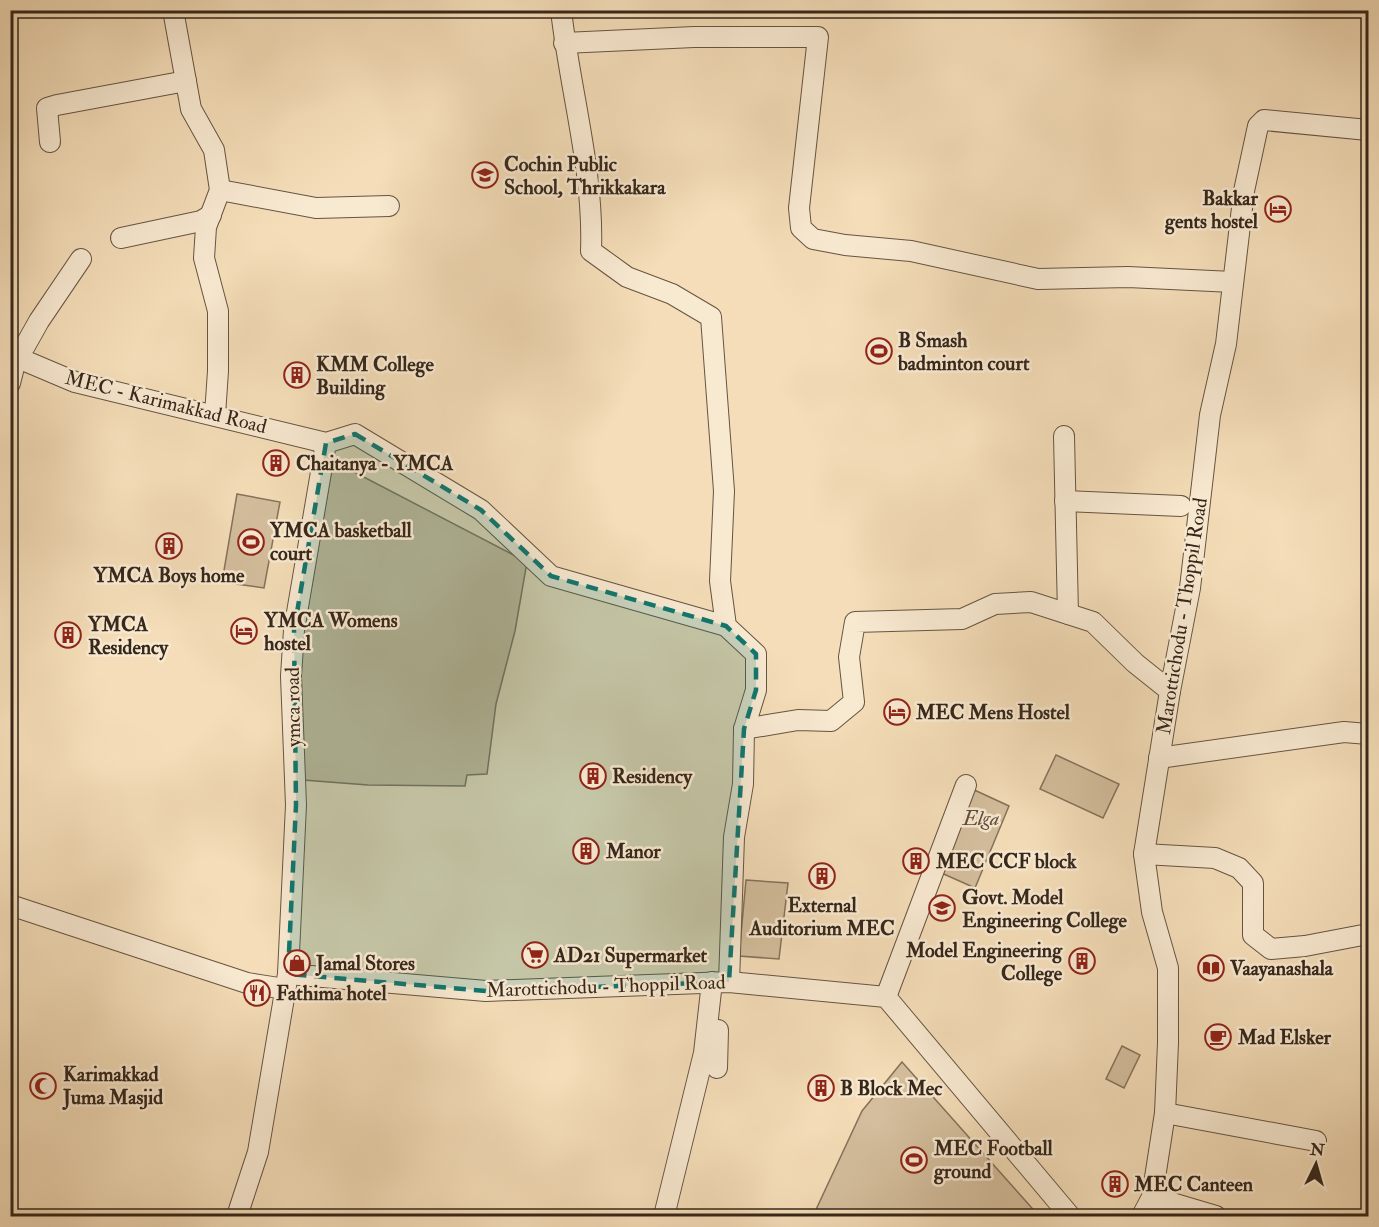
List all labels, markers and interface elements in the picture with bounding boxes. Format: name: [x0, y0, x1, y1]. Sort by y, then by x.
place label: Cochin Public School, Thrikkakara: [504, 152, 666, 200]
school or university icon: Cochin Public School, Thrikkakara: [470, 160, 500, 190]
place label: Bakkar gents hostel: [1164, 186, 1259, 235]
hotel icon: Bakkar gents hostel: [1263, 194, 1293, 224]
place label: B Smash badminton court: [897, 328, 1030, 376]
sports icon: B Smash badminton court: [864, 336, 894, 366]
place label: KMM College Building: [316, 352, 434, 401]
building icon: KMM College Building: [282, 360, 312, 390]
street label: MEC - Karimakkad Road: [63, 365, 270, 439]
building icon: Chaitanya - YMCA: [261, 448, 291, 478]
place label: Chaitanya - YMCA: [296, 451, 454, 477]
street label: Marottichodu - Thoppil Road: [1151, 496, 1214, 736]
place label: YMCA basketball court: [269, 518, 413, 566]
sports icon: YMCA basketball court: [236, 527, 266, 557]
building icon: YMCA Boys home: [154, 531, 184, 561]
place label: YMCA Boys home: [93, 563, 245, 589]
place label: YMCA Womens hostel: [263, 608, 398, 656]
place label: YMCA Residency: [87, 612, 169, 661]
hotel icon: YMCA Womens hostel: [229, 616, 259, 646]
building icon: YMCA Residency: [53, 620, 83, 650]
street label: ymca road: [280, 667, 306, 747]
hotel icon: MEC Mens Hostel: [882, 697, 912, 727]
place label: MEC Mens Hostel: [915, 700, 1071, 725]
building icon: Residency: [578, 761, 608, 791]
place label: Residency: [612, 764, 693, 790]
park label: Elga: [961, 806, 999, 831]
building icon: Manor: [571, 836, 601, 866]
place label: Manor: [605, 839, 661, 864]
building icon: MEC CCF block: [901, 846, 931, 876]
place label: MEC CCF block: [935, 849, 1077, 874]
building icon: External Auditorium MEC: [807, 861, 837, 891]
place label: Govt. Model Engineering College: [962, 885, 1128, 934]
place label: External Auditorium MEC: [748, 893, 895, 941]
school or university icon: Govt. Model Engineering College: [927, 893, 957, 923]
place label: Model Engineering College: [905, 938, 1063, 987]
supermarket icon: AD21 Supermarket: [520, 940, 550, 970]
place label: AD21 Supermarket: [553, 943, 708, 969]
building icon: Model Engineering College: [1067, 946, 1097, 976]
shop icon: Jamal Stores: [282, 948, 312, 978]
place label: Jamal Stores: [315, 951, 415, 976]
library icon: Vaayanashala: [1196, 953, 1226, 983]
place label: Vaayanashala: [1229, 956, 1334, 982]
street label: Marottichodu - Thoppil Road: [486, 969, 726, 1004]
restaurant icon: Fathima hotel: [242, 978, 272, 1008]
place label: Fathima hotel: [276, 981, 387, 1006]
cafe icon: Mad Elsker: [1203, 1022, 1233, 1052]
place label: Mad Elsker: [1237, 1025, 1332, 1050]
place label: Karimakkad Juma Masjid: [62, 1062, 163, 1110]
mosque icon: Karimakkad Juma Masjid: [28, 1071, 58, 1101]
building icon: B Block Mec: [806, 1073, 836, 1103]
place label: B Block Mec: [840, 1076, 943, 1101]
north arrow: [1286, 1134, 1346, 1194]
place label: MEC Football ground: [933, 1136, 1054, 1185]
text: N: [1308, 1139, 1326, 1161]
sports icon: MEC Football ground: [899, 1145, 929, 1175]
building icon: MEC Canteen: [1100, 1169, 1130, 1199]
place label: MEC Canteen: [1133, 1172, 1254, 1197]

